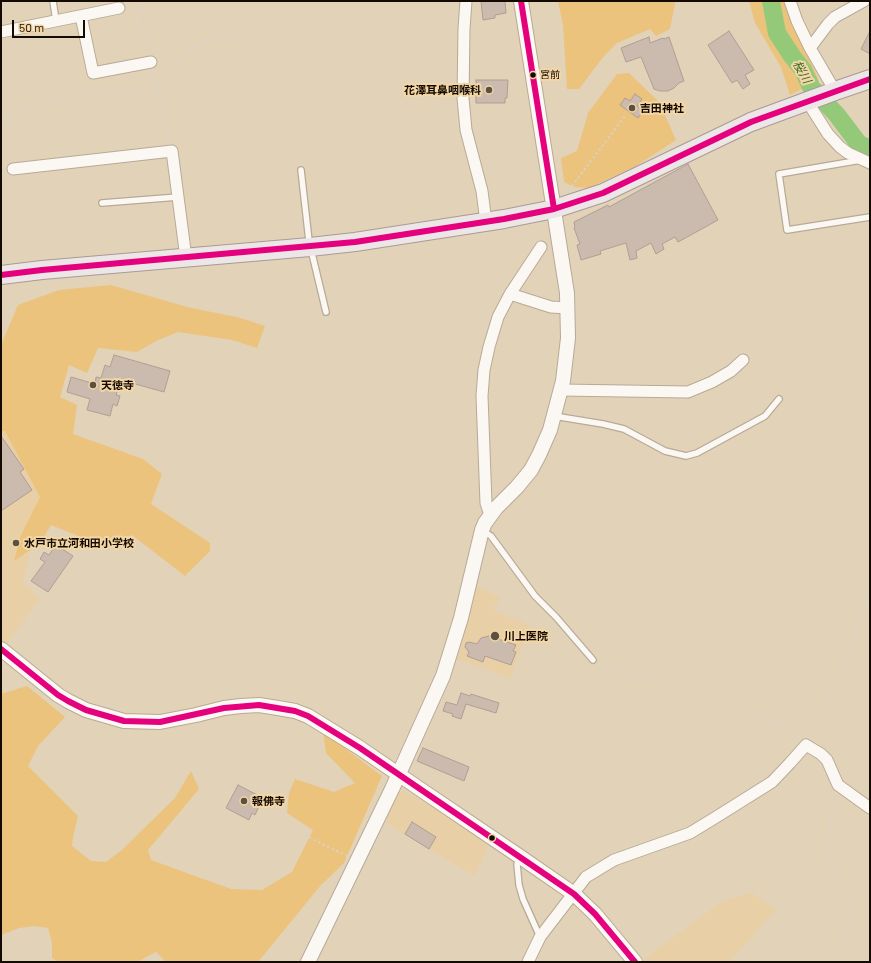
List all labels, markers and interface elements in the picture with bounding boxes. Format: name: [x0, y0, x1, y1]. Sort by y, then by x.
scale bar: [14, 12, 87, 38]
text: 50 m: [19, 20, 44, 34]
water label: 桜川: [790, 58, 814, 86]
place label: 宮前: [540, 69, 560, 81]
marker: 宮前: [528, 70, 538, 80]
place label: 花澤耳鼻咽喉科: [404, 83, 481, 97]
marker: 花澤耳鼻咽喉科: [484, 85, 494, 95]
place label: 吉田神社: [640, 101, 684, 115]
marker: 吉田神社: [627, 103, 637, 113]
place label: 天徳寺: [101, 378, 134, 392]
marker: 天徳寺: [88, 380, 98, 390]
place label: 水戸市立河和田小学校: [24, 536, 134, 550]
marker: 水戸市立河和田小学校: [11, 538, 21, 548]
place label: 川上医院: [504, 629, 548, 643]
marker: 川上医院: [489, 630, 501, 642]
place label: 報佛寺: [252, 794, 285, 808]
marker: 報佛寺: [239, 796, 249, 806]
unlabelled marker: [487, 833, 497, 843]

